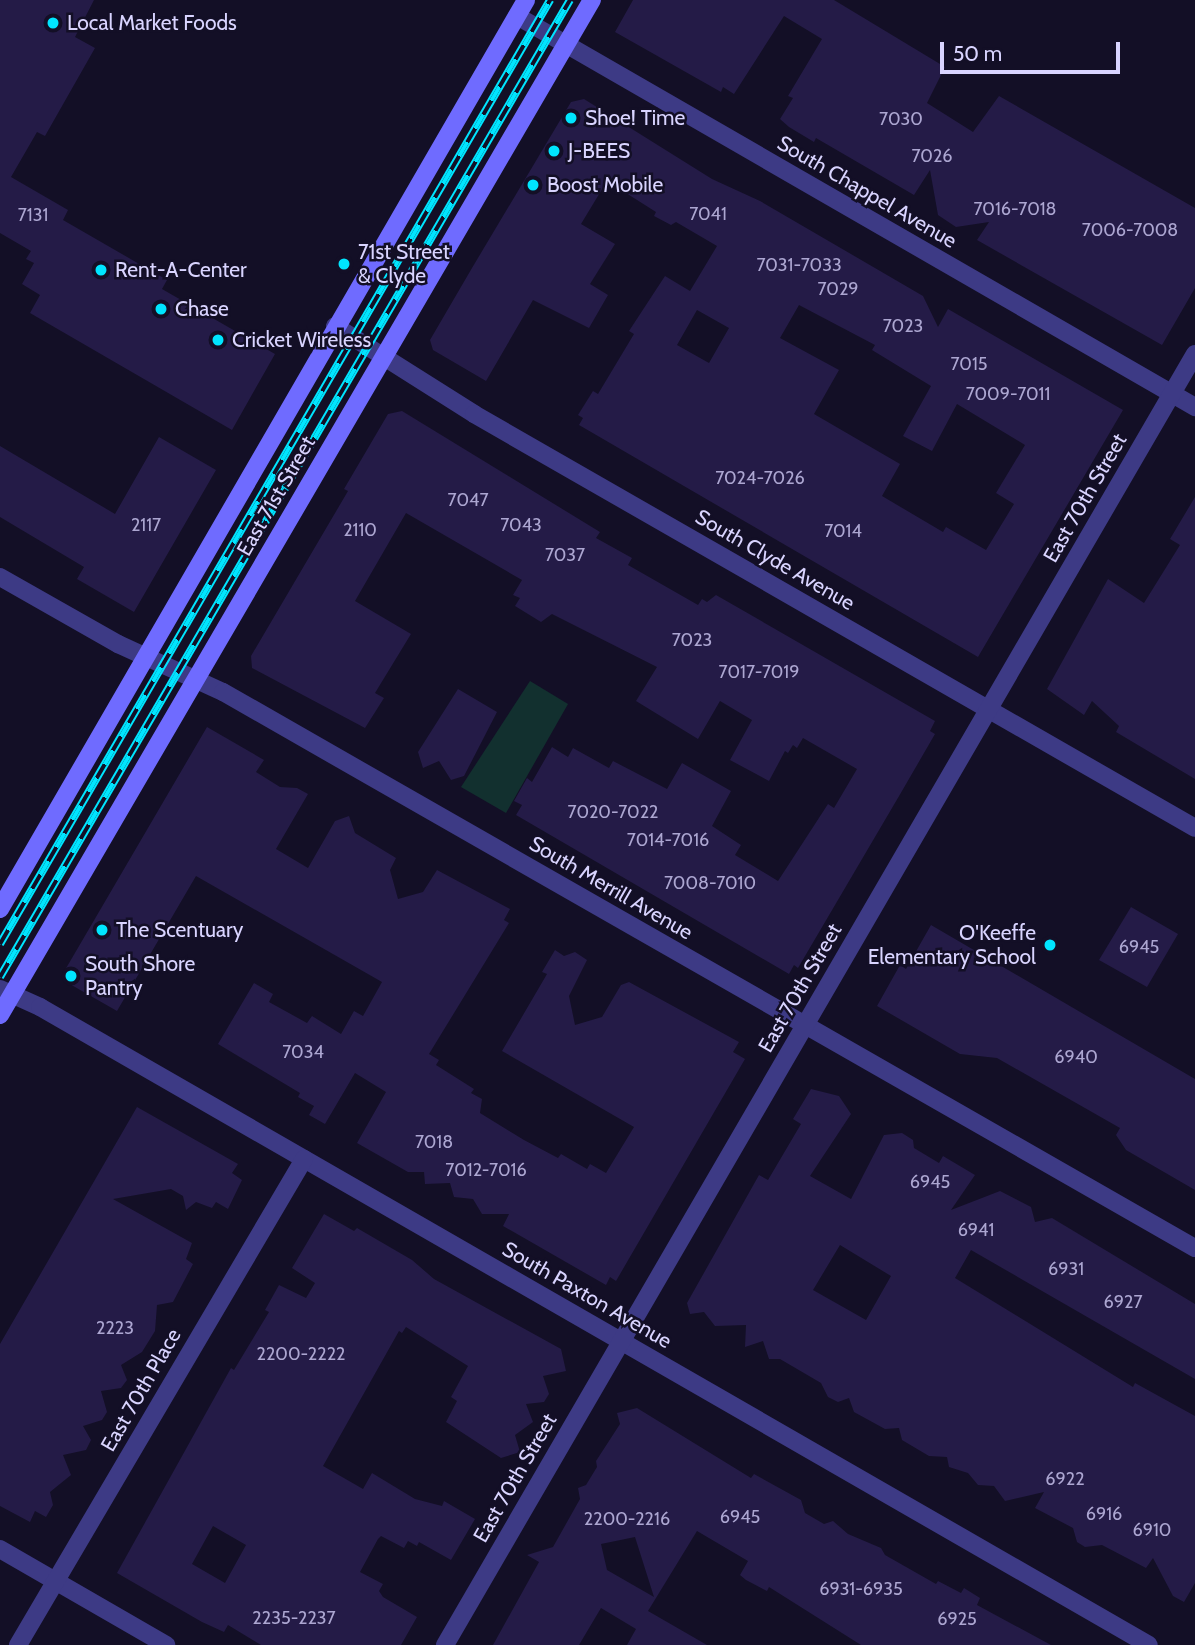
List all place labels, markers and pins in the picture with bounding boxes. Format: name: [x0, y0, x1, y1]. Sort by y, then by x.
place label: Local Market Foods: [67, 10, 237, 36]
marker: Local Market Foods: [45, 15, 61, 31]
place label: Shoe! Time: [585, 105, 685, 131]
marker: Shoe! Time: [563, 110, 579, 126]
place label: J-BEES: [568, 138, 630, 164]
marker: J-BEES: [546, 143, 562, 159]
place label: Boost Mobile: [547, 172, 663, 198]
marker: Boost Mobile: [525, 177, 541, 193]
place label: 71st Street & Clyde: [358, 239, 450, 289]
marker: 71st Street & Clyde: [336, 256, 352, 272]
place label: Rent-A-Center: [115, 257, 247, 283]
marker: Rent-A-Center: [93, 262, 109, 278]
place label: Chase: [175, 296, 229, 322]
marker: Chase: [153, 301, 169, 317]
place label: Cricket Wireless: [232, 327, 371, 353]
marker: Cricket Wireless: [210, 332, 226, 348]
place label: The Scentuary: [116, 917, 243, 943]
place label: O'Keeffe Elementary School: [868, 920, 1036, 970]
marker: The Scentuary: [94, 922, 110, 938]
marker: O'Keeffe Elementary School: [1042, 937, 1058, 953]
place label: South Shore Pantry: [85, 951, 195, 1001]
marker: South Shore Pantry: [63, 968, 79, 984]

